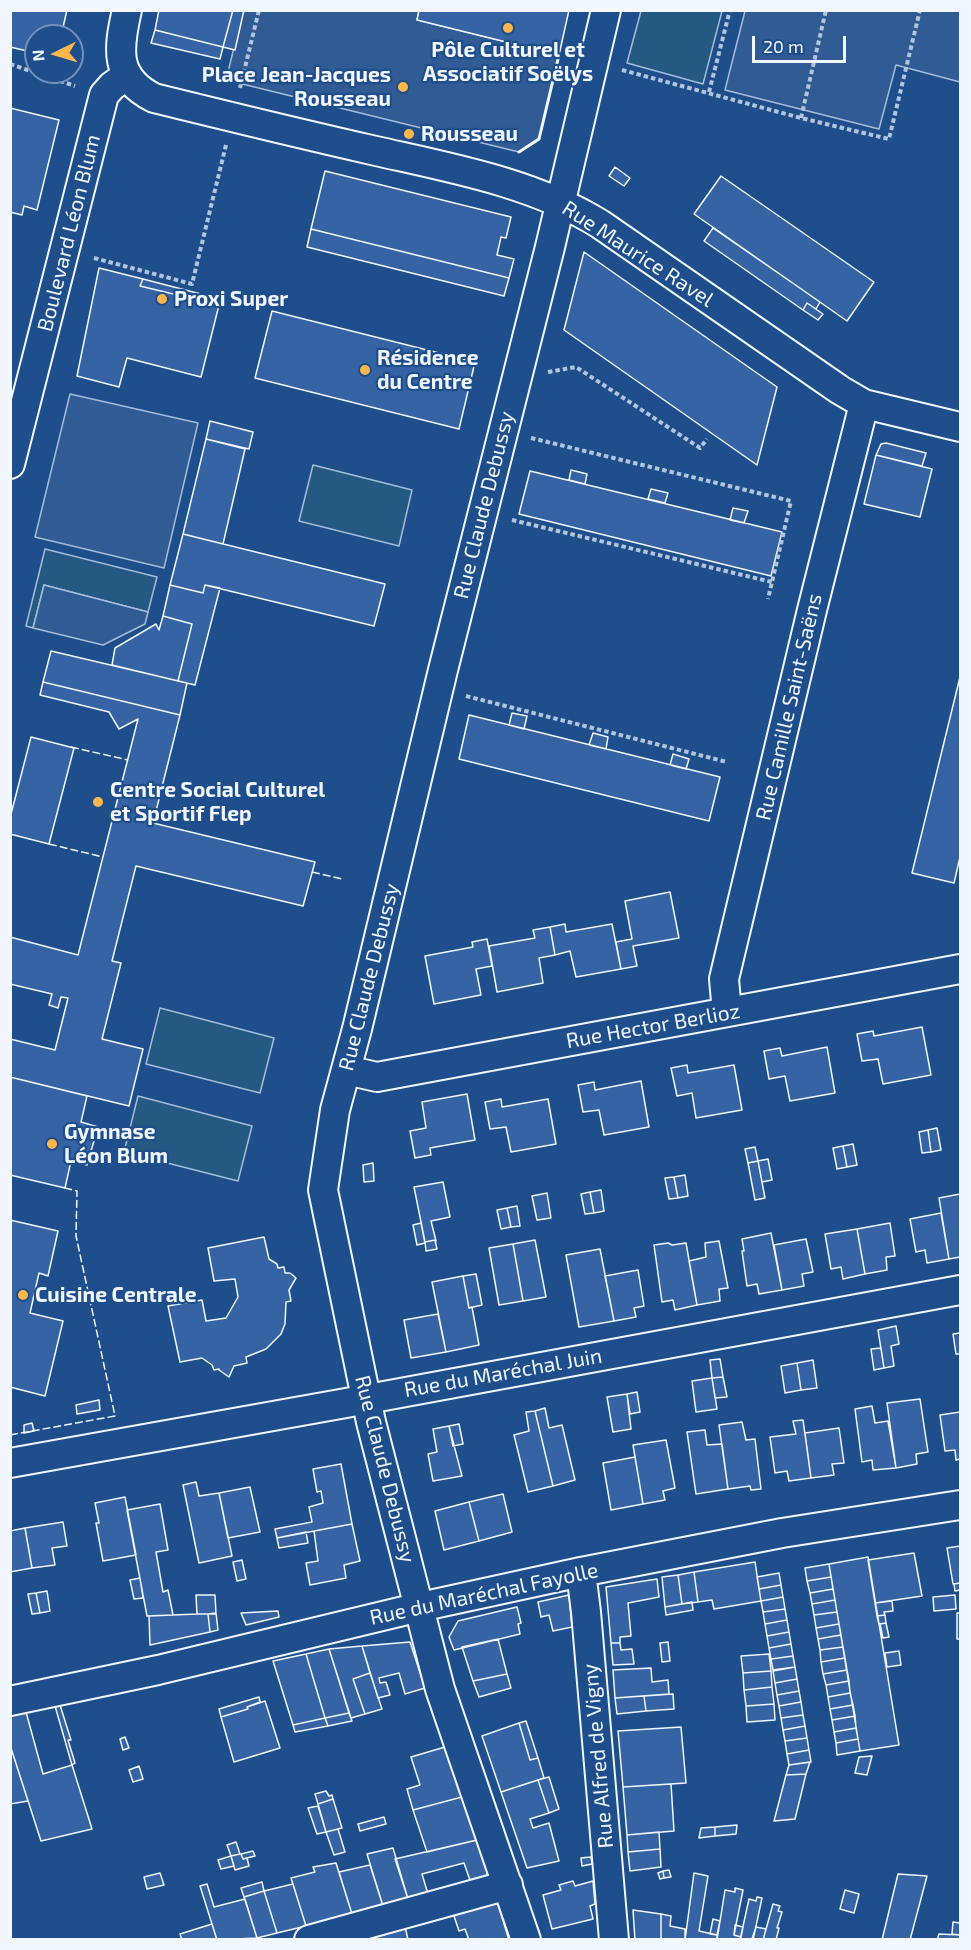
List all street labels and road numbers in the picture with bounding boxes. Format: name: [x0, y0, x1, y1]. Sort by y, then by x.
street label: Boulevard Léon Blum: [32, 132, 106, 334]
street label: Rue Maurice Ravel: [558, 196, 718, 312]
street label: Rue Claude Debussy: [449, 409, 519, 601]
street label: Rue Camille Saint-Saëns: [751, 591, 827, 823]
street label: Rue Claude Debussy: [334, 881, 404, 1073]
street label: Rue Hector Berlioz: [564, 998, 742, 1054]
street label: Rue du Maréchal Juin: [402, 1343, 604, 1403]
street label: Rue Claude Debussy: [350, 1373, 420, 1565]
street label: Rue du Maréchal Fayolle: [367, 1557, 601, 1631]
street label: Rue Alfred de Vigny: [577, 1663, 619, 1849]

